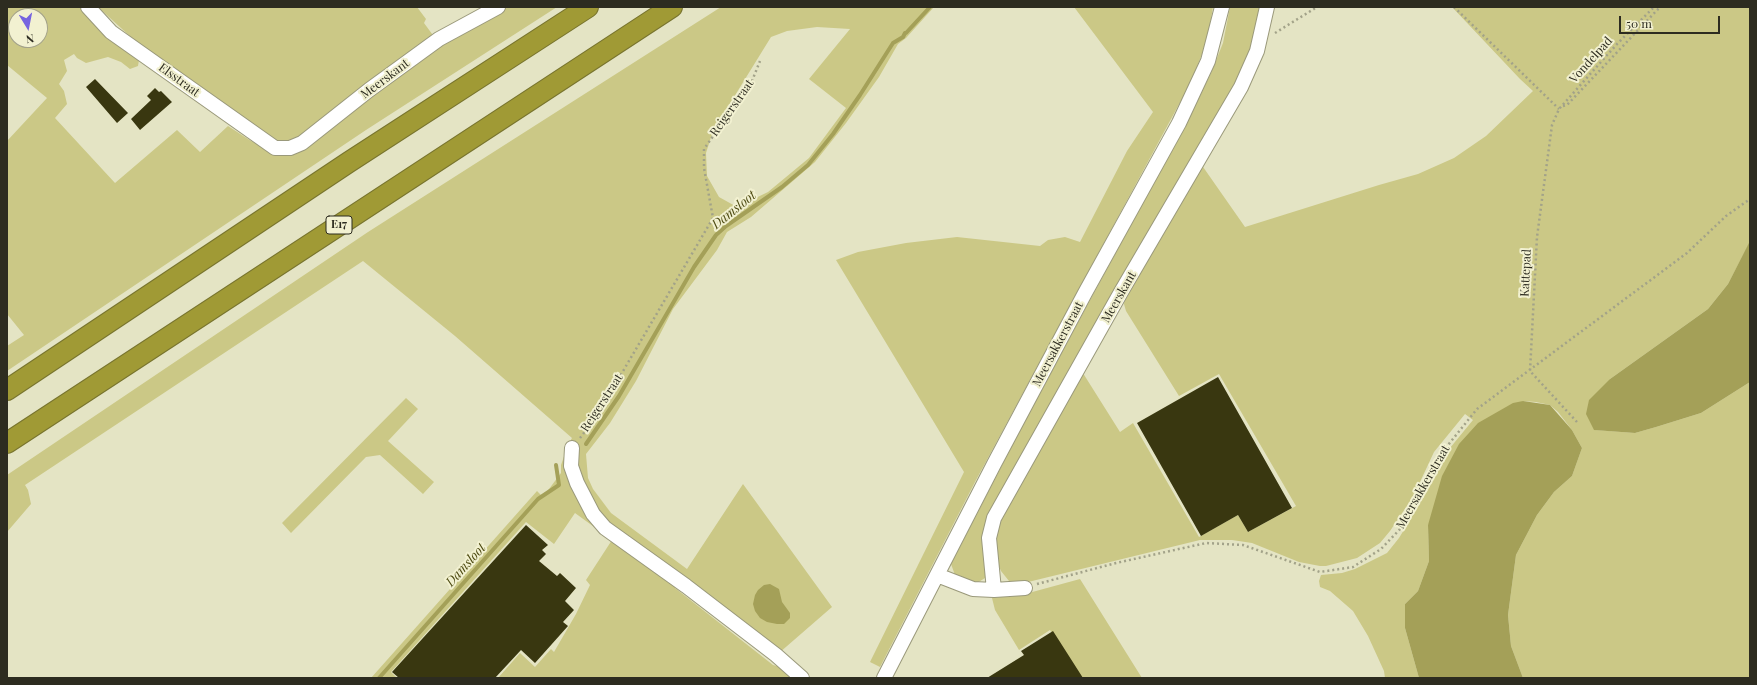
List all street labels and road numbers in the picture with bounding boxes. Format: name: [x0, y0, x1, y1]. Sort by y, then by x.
street label: Vondelpad: [1567, 34, 1615, 86]
street label: Meerskant: [358, 56, 412, 102]
street label: Elsstraat: [156, 60, 202, 100]
street label: Reigerstraat: [707, 77, 757, 139]
road number: E17: [326, 216, 352, 234]
street label: Kattepad: [1518, 249, 1534, 297]
street label: Meerskant: [1099, 269, 1139, 325]
street label: Meersakkerstraat: [1030, 299, 1086, 389]
street label: Reigerstraat: [578, 371, 626, 435]
street label: Meersakkerstraat: [1393, 443, 1453, 531]

